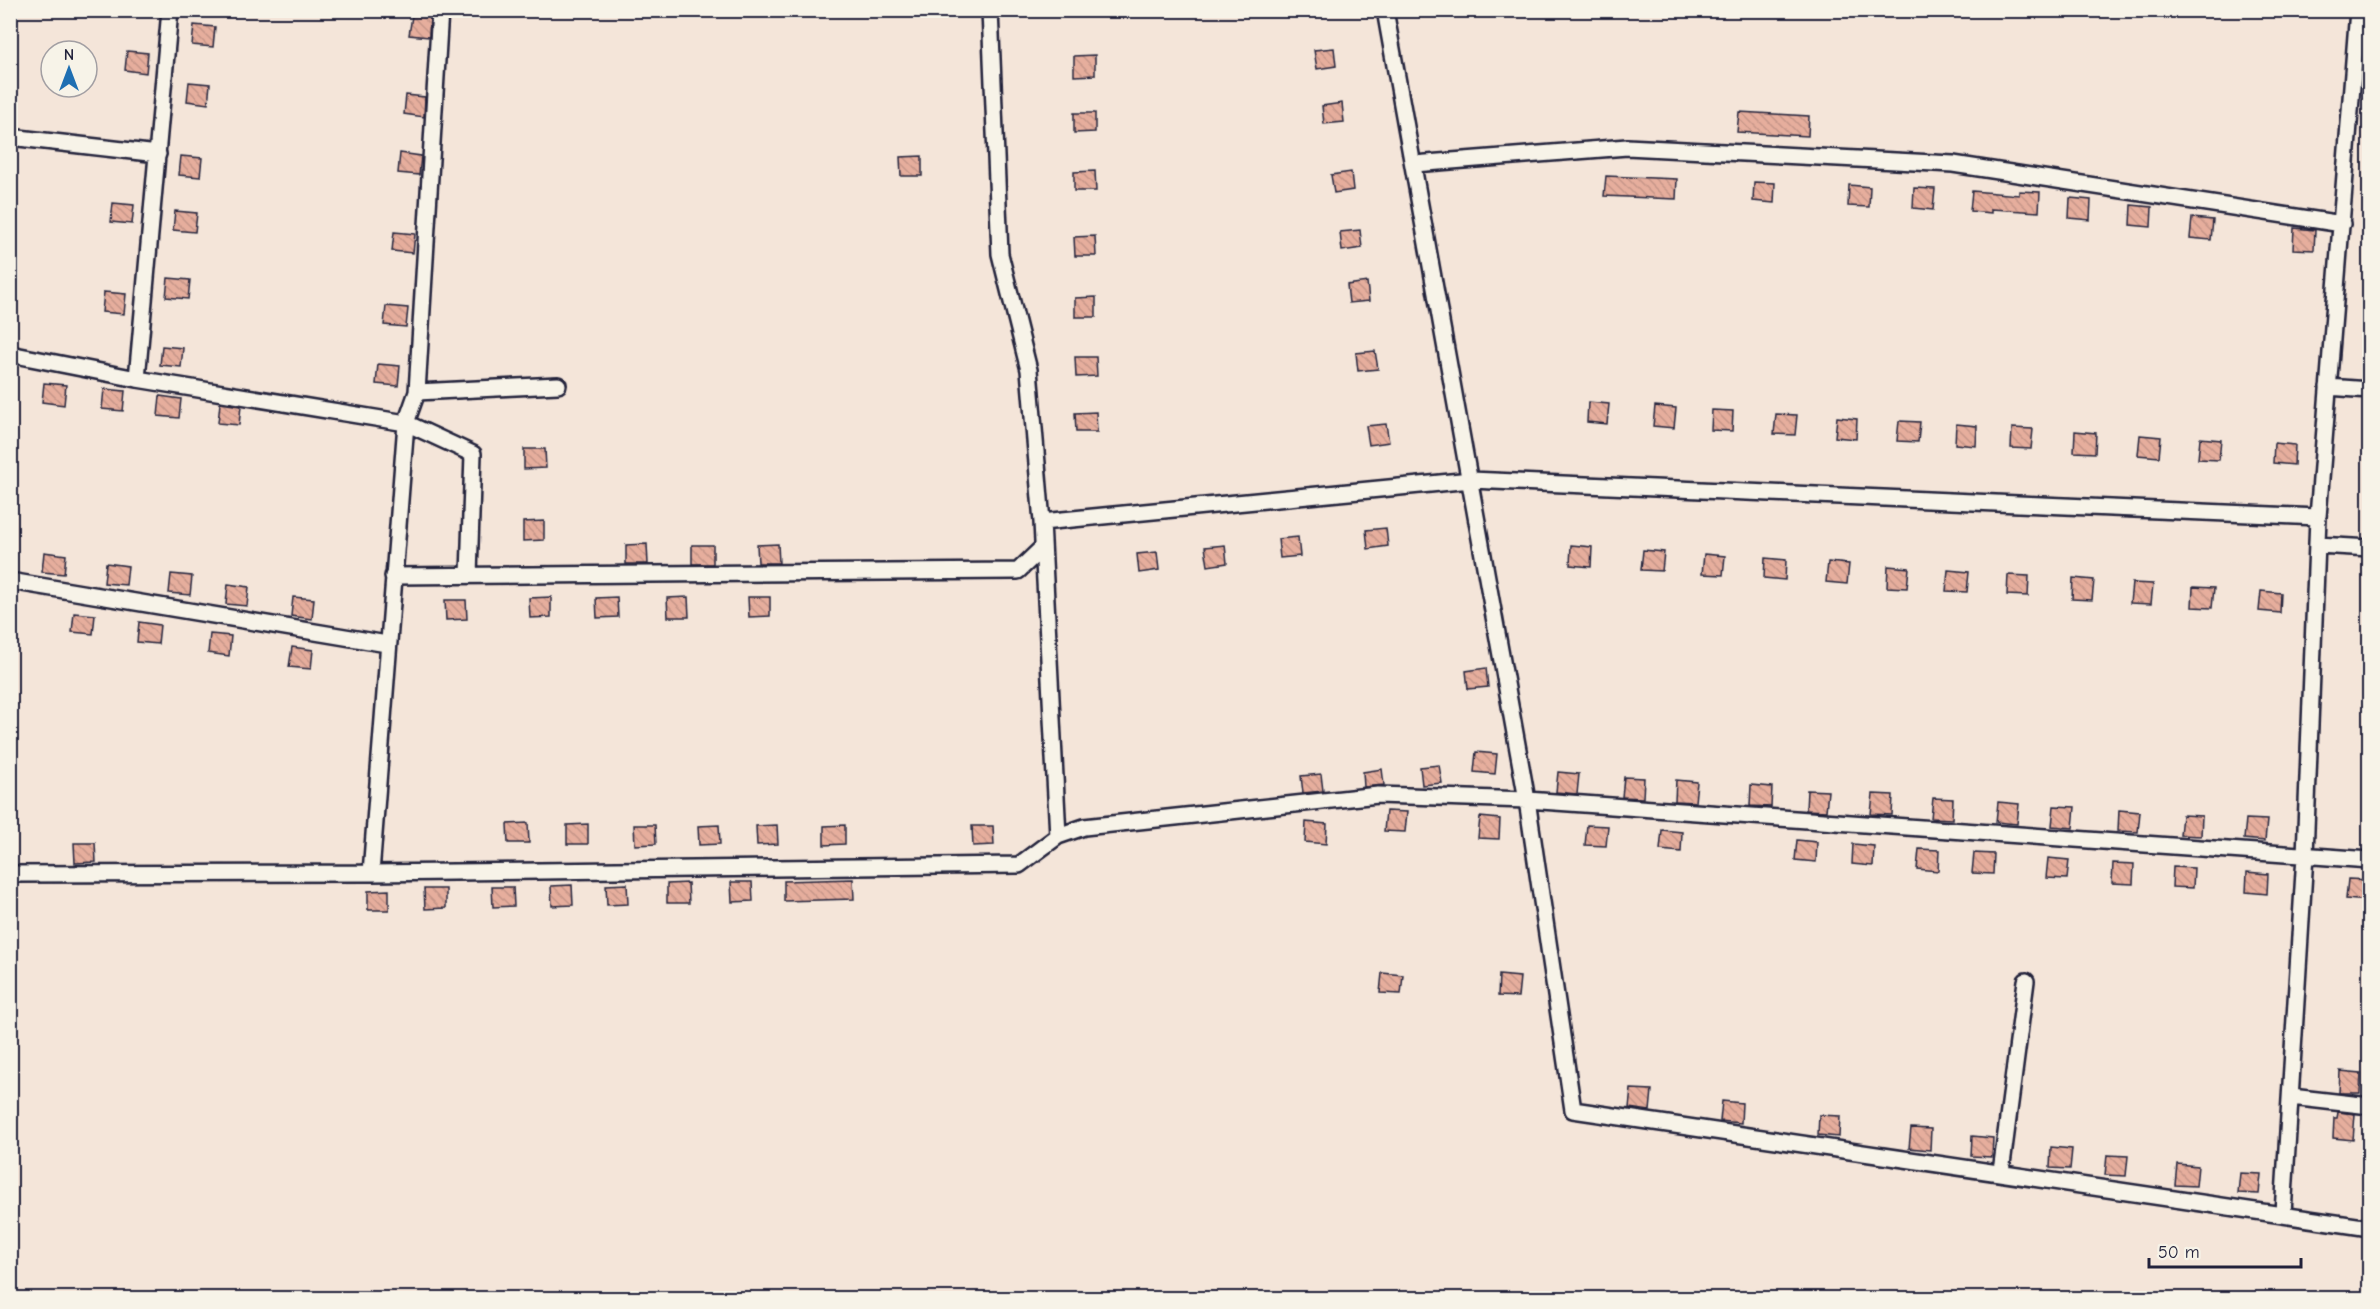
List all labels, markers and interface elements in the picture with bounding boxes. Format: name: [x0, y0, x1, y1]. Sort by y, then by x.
north arrow: [39, 39, 99, 99]
text: N: [64, 46, 74, 64]
scale bar: [2149, 1231, 2300, 1269]
text: 50 m: [2158, 1242, 2200, 1263]

